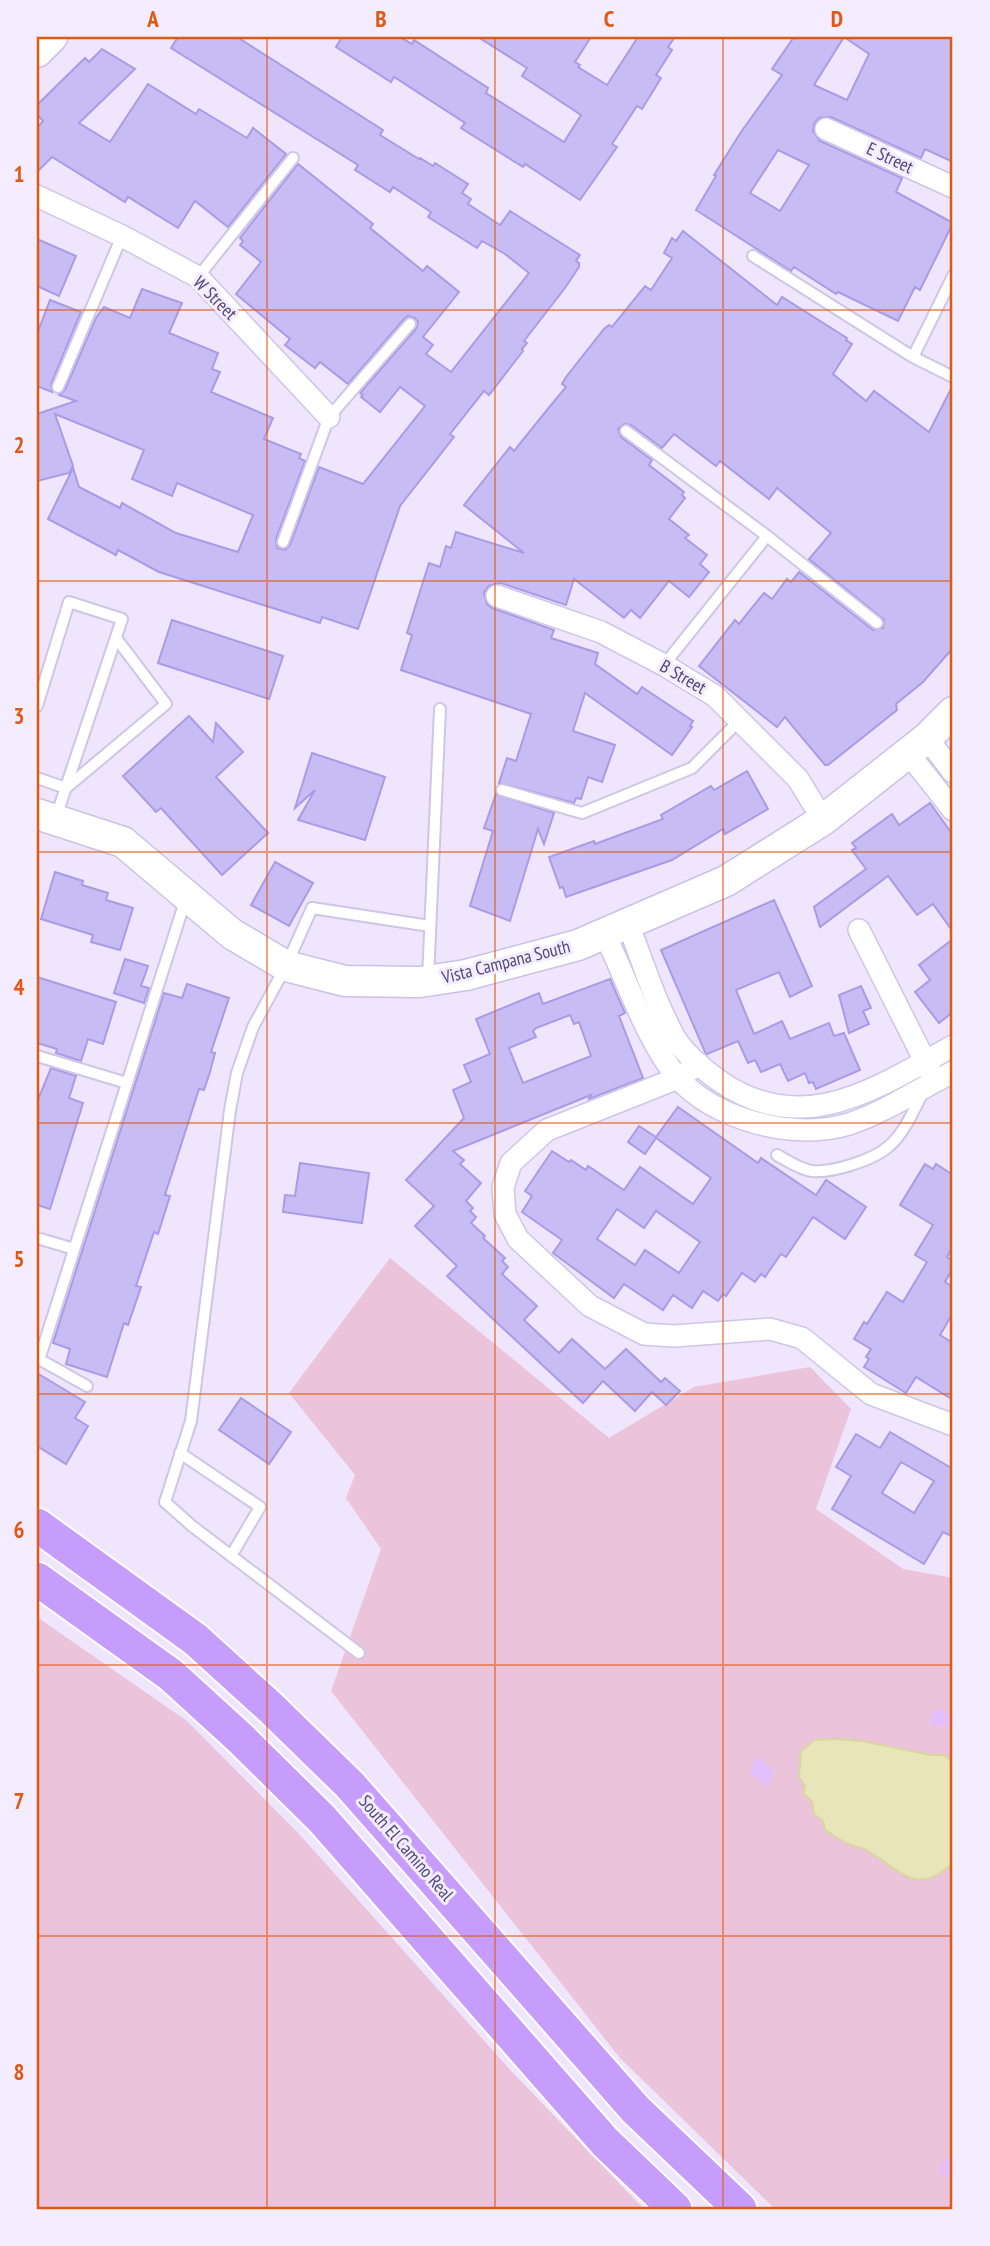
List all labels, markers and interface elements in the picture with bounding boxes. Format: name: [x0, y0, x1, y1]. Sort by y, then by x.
text: A: [146, 4, 159, 33]
text: B: [375, 4, 387, 33]
text: C: [604, 4, 615, 33]
text: D: [831, 4, 843, 33]
street label: E Street: [863, 137, 917, 178]
text: 1: [14, 159, 25, 188]
street label: W Street: [189, 271, 242, 324]
text: 2: [14, 430, 25, 459]
street label: B Street: [656, 654, 710, 699]
text: 3: [14, 701, 25, 730]
street label: Vista Campana South: [438, 934, 572, 989]
text: 4: [14, 972, 25, 1001]
text: 5: [14, 1244, 25, 1273]
text: 6: [14, 1515, 25, 1544]
text: 7: [14, 1786, 25, 1815]
street label: South El Camino Real: [354, 1790, 459, 1906]
text: 8: [14, 2057, 25, 2086]

